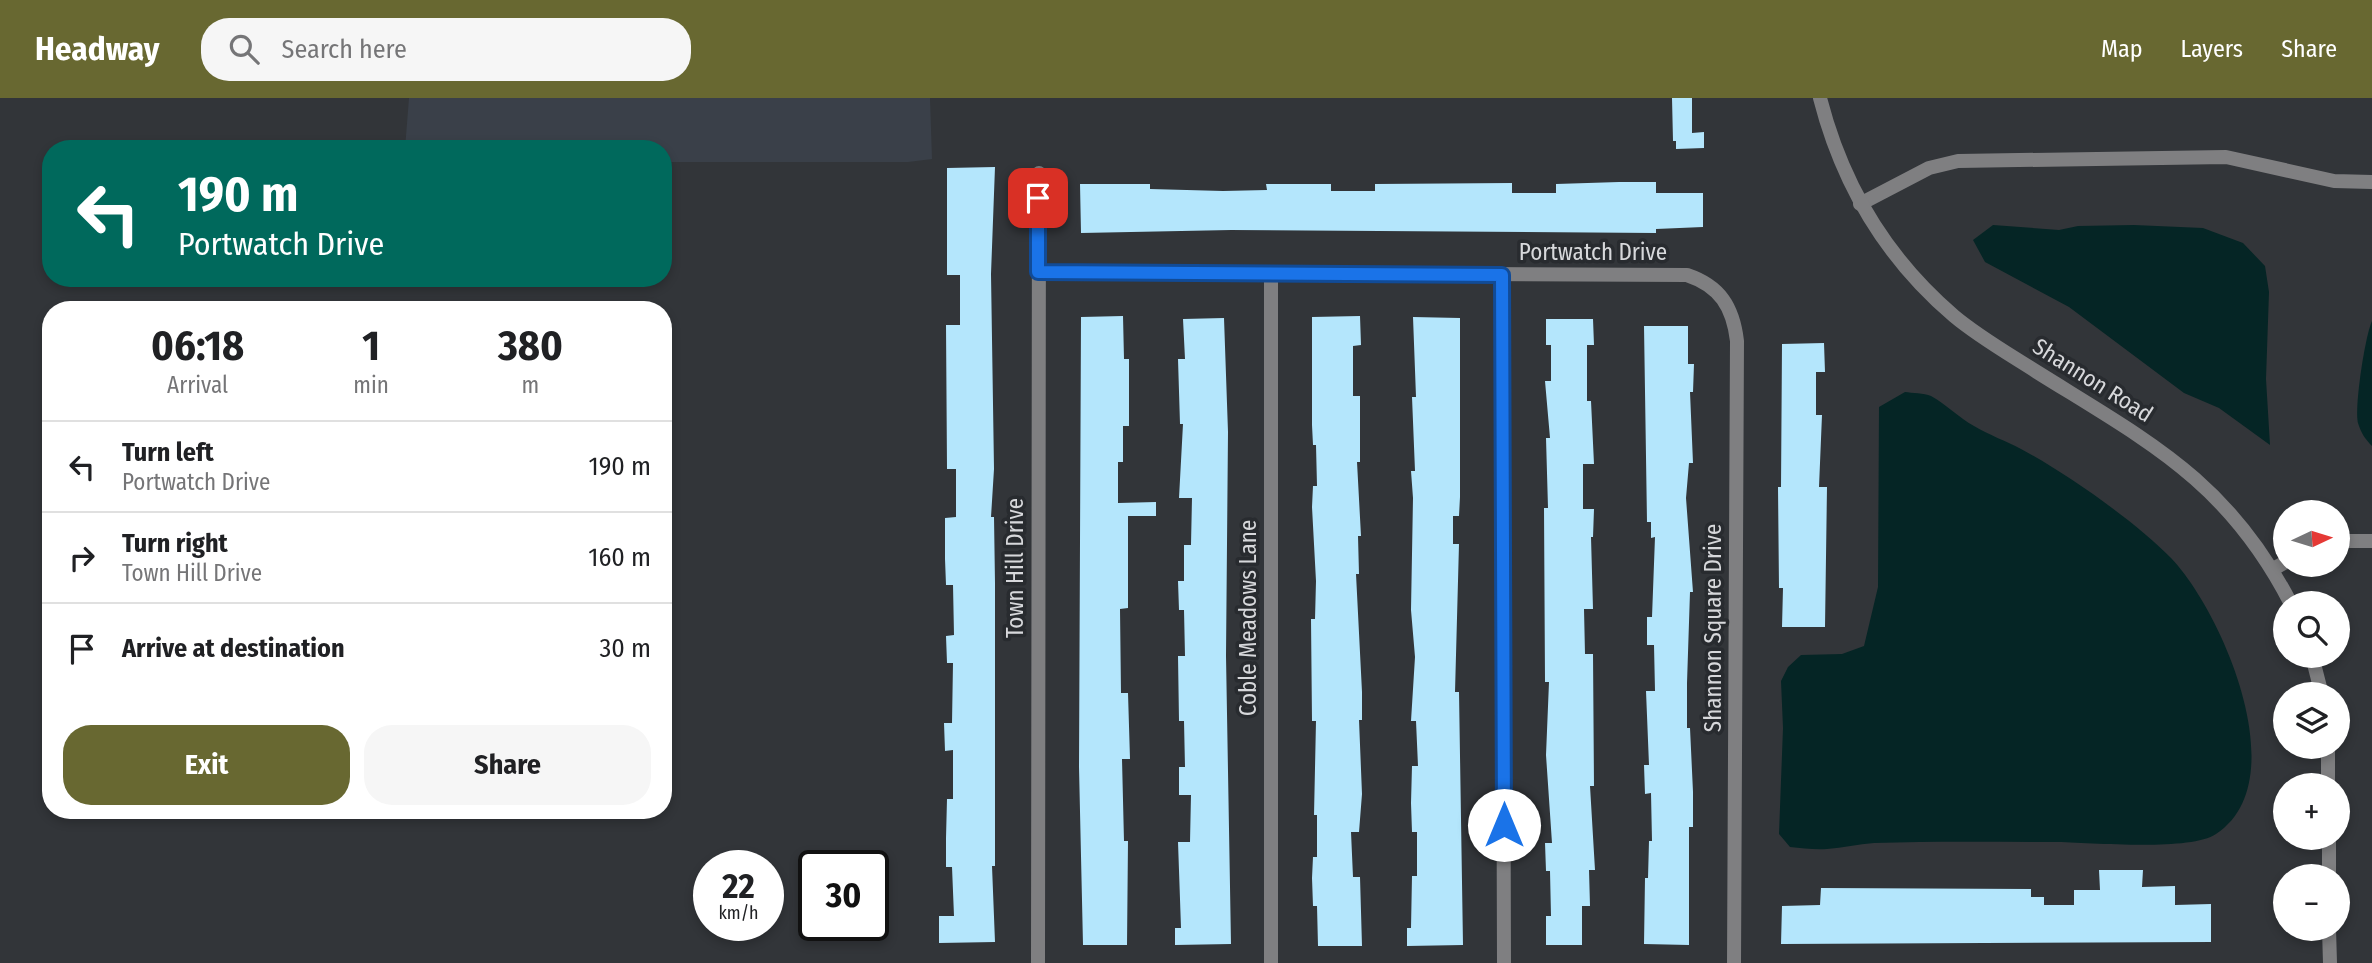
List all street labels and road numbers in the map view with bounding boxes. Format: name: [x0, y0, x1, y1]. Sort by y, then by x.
street label: Portwatch Drive: [1519, 238, 1667, 266]
street label: Shannon Road: [2028, 332, 2158, 428]
street label: Town Hill Drive: [1001, 498, 1029, 638]
street label: Coble Meadows Lane: [1234, 520, 1262, 716]
street label: Shannon Square Drive: [1699, 524, 1727, 732]

